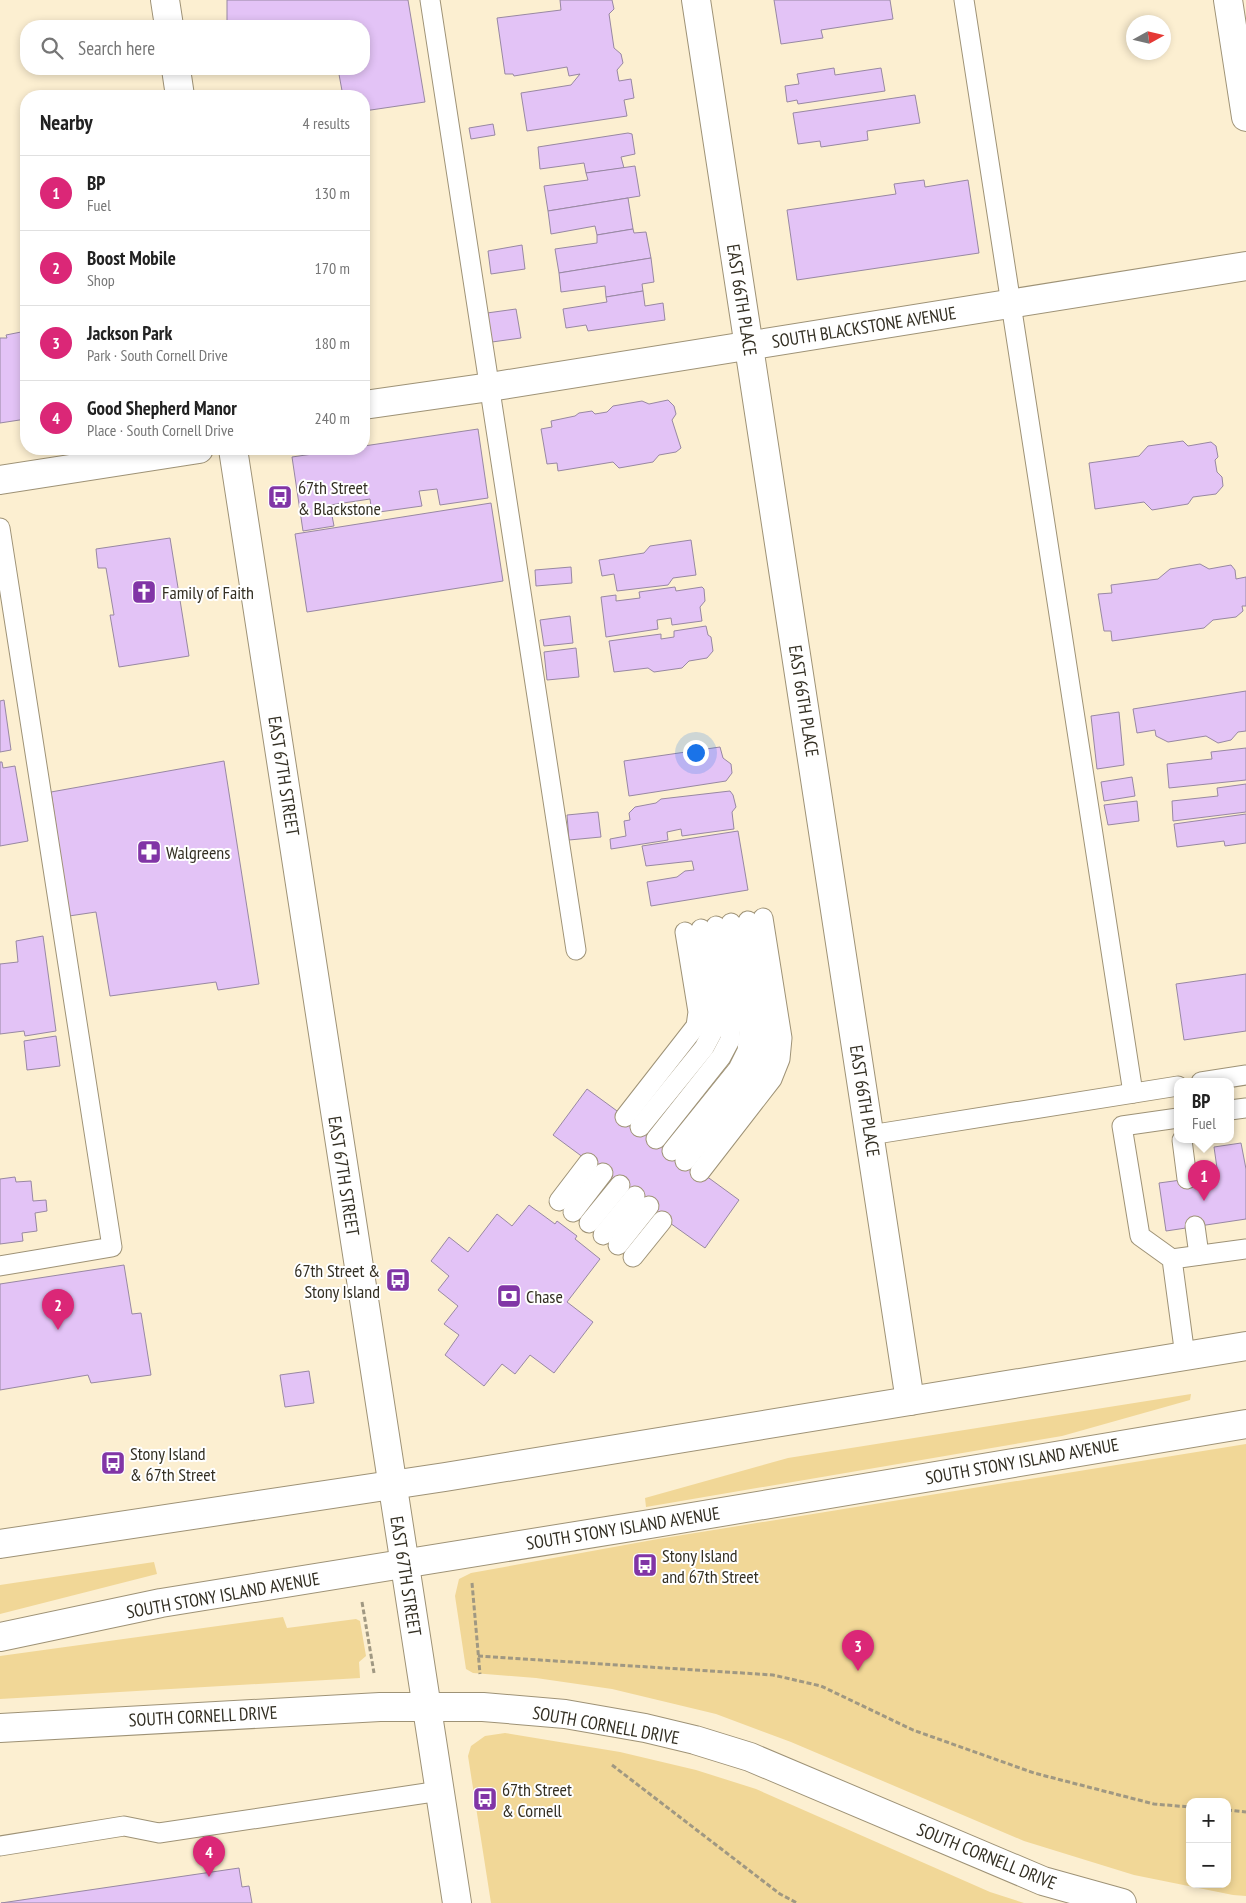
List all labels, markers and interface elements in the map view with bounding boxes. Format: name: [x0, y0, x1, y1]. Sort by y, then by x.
north arrow: [1126, 15, 1171, 60]
search box: [20, 20, 370, 75]
icon: search: [38, 34, 66, 62]
text: Search here: [78, 36, 155, 60]
text: Nearby: [40, 109, 93, 136]
text: 4 results: [303, 113, 350, 133]
text: BP: [87, 171, 105, 195]
text: 1: [52, 183, 60, 203]
text: 130 m: [315, 183, 350, 203]
text: Fuel: [87, 195, 111, 215]
street label: EAST 66TH PLACE: [722, 243, 762, 357]
text: Boost Mobile: [87, 246, 176, 270]
text: 2: [52, 258, 60, 278]
text: 170 m: [315, 258, 350, 278]
text: Shop: [87, 270, 115, 290]
street label: SOUTH BLACKSTONE AVENUE: [770, 301, 958, 353]
text: Jackson Park: [87, 321, 172, 345]
text: 3: [52, 333, 60, 353]
text: 180 m: [315, 333, 350, 353]
text: Park · South Cornell Drive: [87, 345, 228, 365]
text: Good Shepherd Manor: [87, 396, 237, 420]
text: 4: [52, 408, 60, 428]
text: 240 m: [315, 408, 350, 428]
text: Place · South Cornell Drive: [87, 420, 234, 440]
place label: 67th Street & Blackstone: [298, 476, 381, 520]
bus stop icon: 67th Street & Blackstone: [267, 484, 293, 510]
church icon: Family of Faith: [131, 579, 157, 605]
place label: Family of Faith: [162, 581, 254, 604]
street label: EAST 66TH PLACE: [784, 644, 824, 758]
street label: EAST 67TH STREET: [263, 715, 305, 837]
your location: [683, 740, 709, 766]
pharmacy icon: Walgreens: [136, 839, 162, 865]
place label: Walgreens: [166, 841, 230, 864]
street label: EAST 66TH PLACE: [845, 1044, 885, 1158]
popup: [1174, 1078, 1234, 1143]
text: BP: [1192, 1089, 1210, 1113]
text: Fuel: [1192, 1113, 1216, 1133]
street label: EAST 67TH STREET: [323, 1115, 365, 1237]
pin: 1: [1188, 1160, 1220, 1201]
place label: 67th Street & Stony Island: [294, 1259, 380, 1303]
bus stop icon: 67th Street & Stony Island: [385, 1267, 411, 1293]
bank icon: Chase: [496, 1283, 522, 1309]
place label: Chase: [526, 1285, 563, 1308]
pin: 2: [42, 1289, 74, 1330]
street label: SOUTH STONY ISLAND AVENUE: [924, 1433, 1120, 1489]
place label: Stony Island & 67th Street: [130, 1442, 216, 1486]
bus stop icon: Stony Island & 67th Street: [100, 1450, 126, 1476]
street label: SOUTH STONY ISLAND AVENUE: [524, 1501, 722, 1555]
street label: EAST 67TH STREET: [385, 1515, 427, 1637]
place label: Stony Island and 67th Street: [662, 1544, 759, 1588]
bus stop icon: Stony Island and 67th Street: [632, 1552, 658, 1578]
street label: SOUTH STONY ISLAND AVENUE: [125, 1567, 321, 1623]
pin: 3: [842, 1630, 874, 1671]
street label: SOUTH CORNELL DRIVE: [128, 1701, 278, 1731]
street label: SOUTH CORNELL DRIVE: [531, 1701, 681, 1749]
place label: 67th Street & Cornell: [502, 1778, 572, 1822]
bus stop icon: 67th Street & Cornell: [472, 1786, 498, 1812]
map controls: [1186, 1798, 1231, 1888]
button: +: [1186, 1798, 1231, 1843]
street label: SOUTH CORNELL DRIVE: [914, 1817, 1060, 1895]
pin: 4: [193, 1836, 225, 1877]
button: −: [1186, 1843, 1231, 1888]

